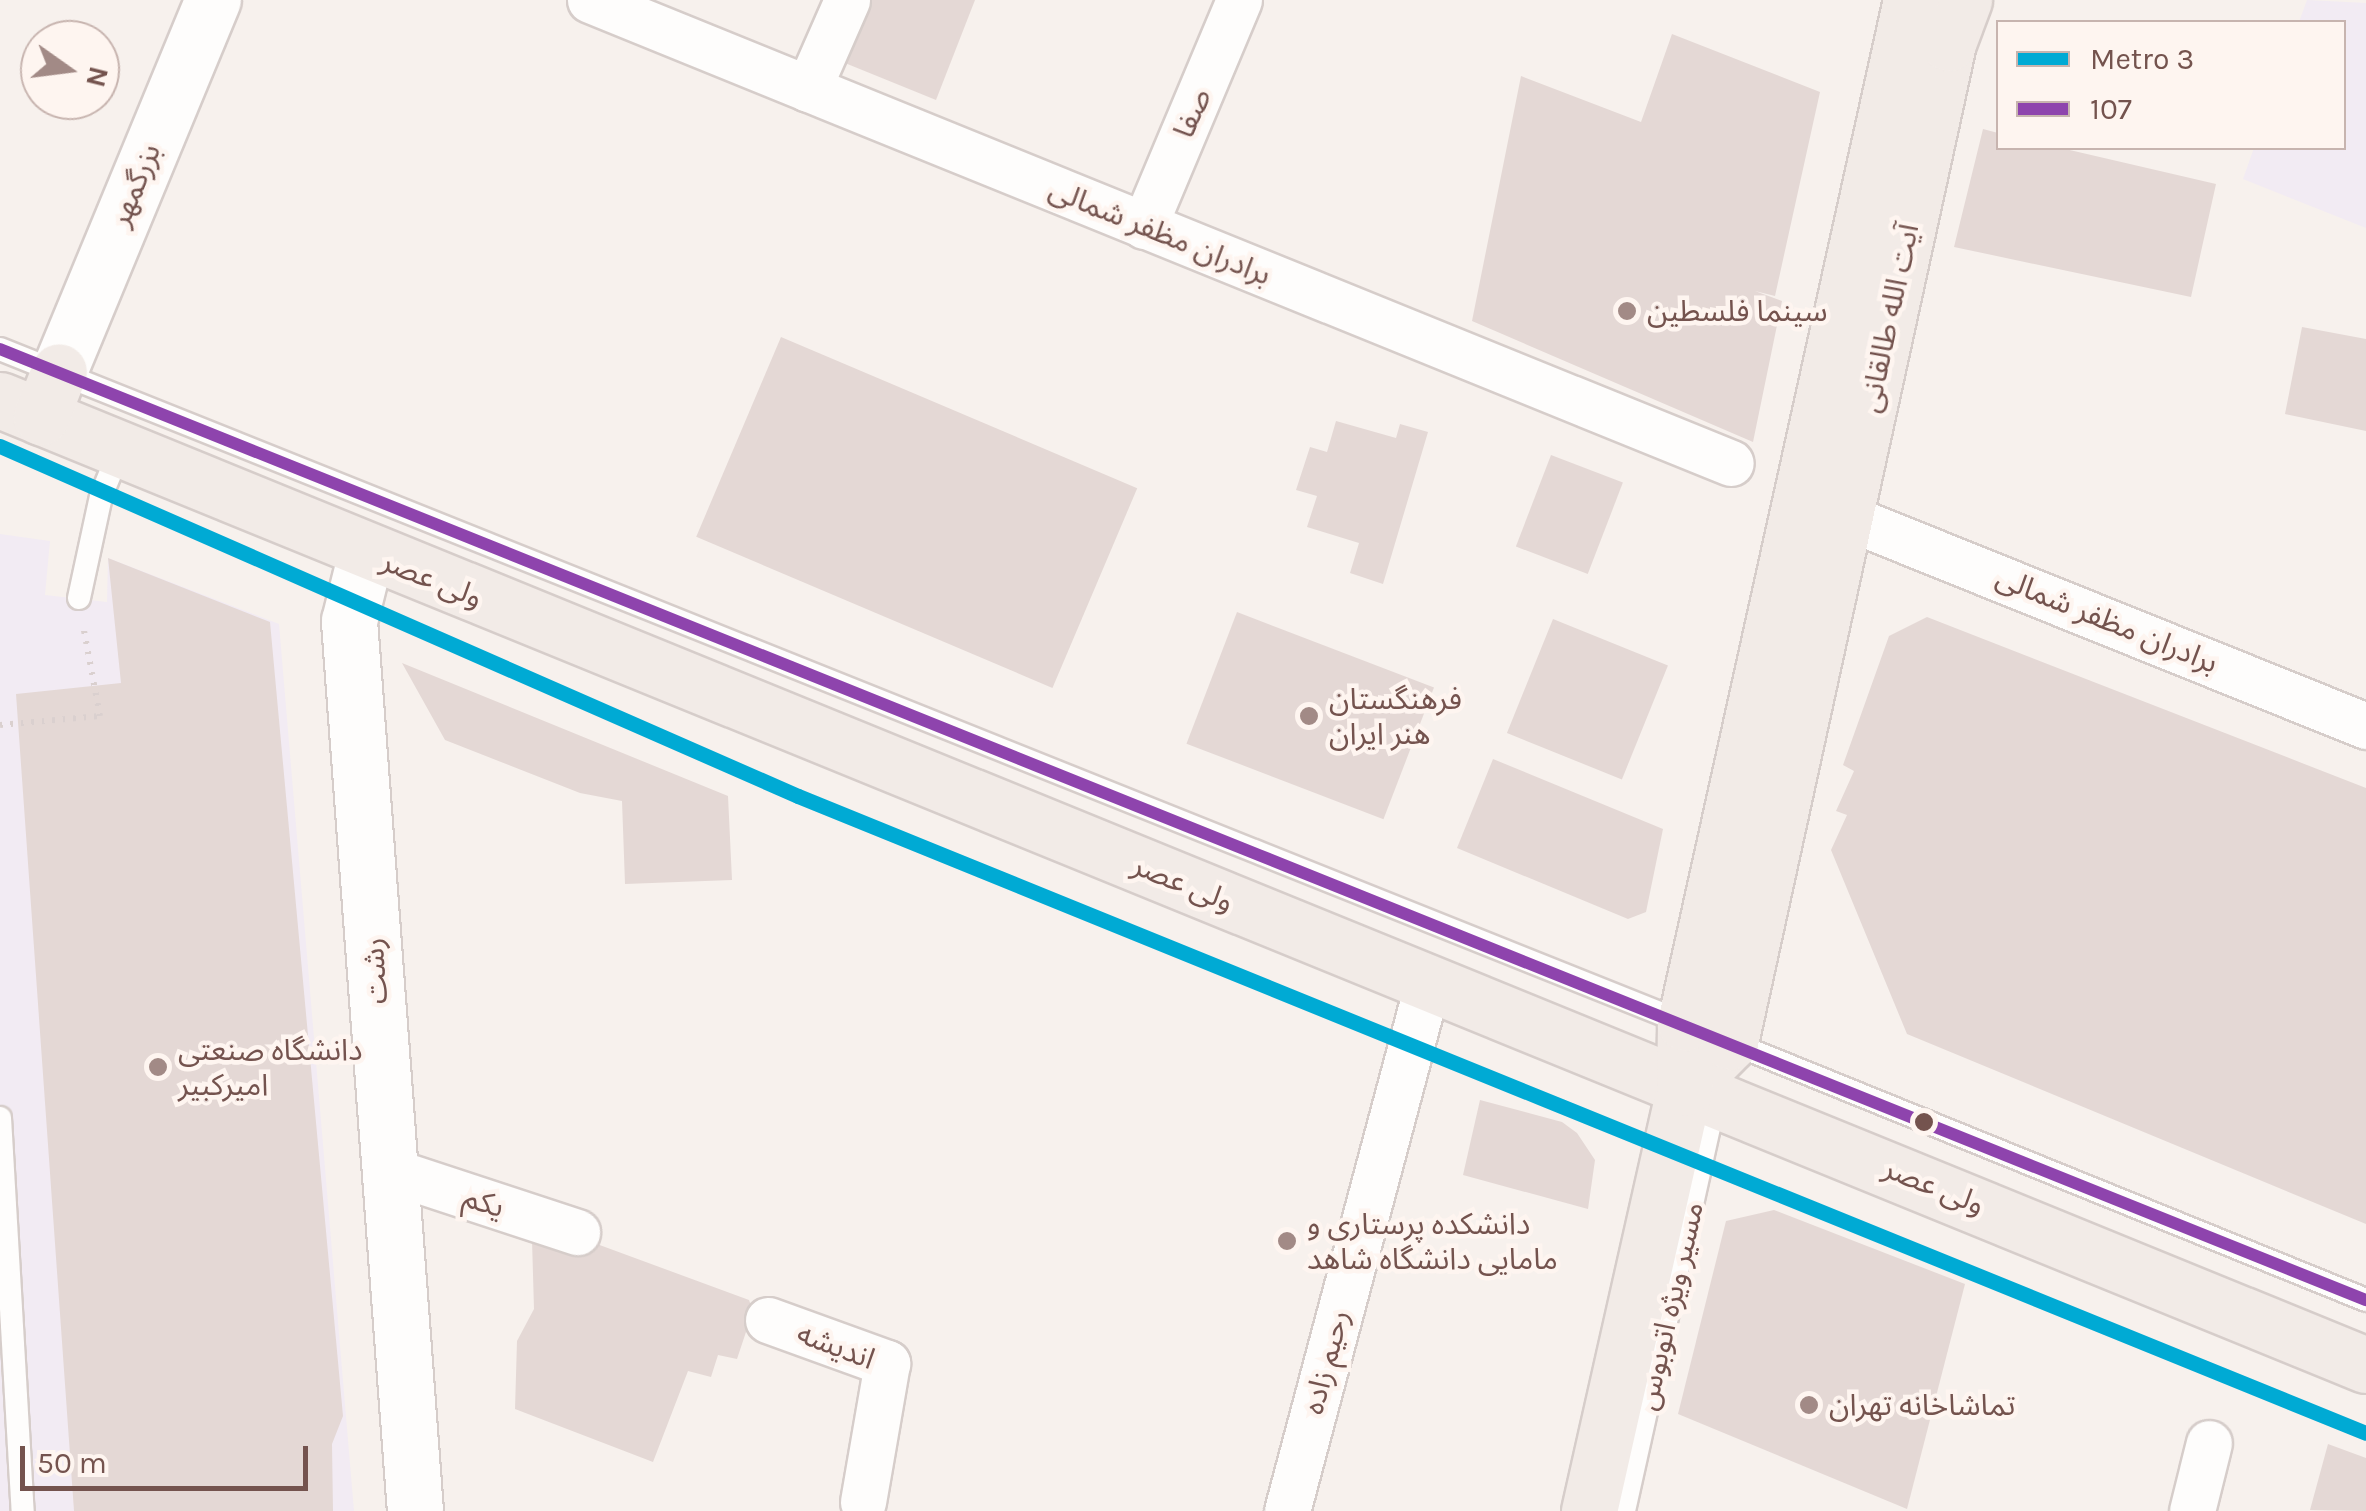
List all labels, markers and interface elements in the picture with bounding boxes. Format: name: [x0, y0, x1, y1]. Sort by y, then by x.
north arrow: [20, 20, 120, 120]
legend: [1996, 20, 2346, 150]
text: Metro 3: [2090, 41, 2194, 77]
text: N: [79, 63, 116, 91]
street label: صفا: [1166, 83, 1218, 143]
text: 107: [2090, 91, 2132, 127]
street label: بزرگمهر: [102, 138, 168, 232]
street label: برادران مظفر شمالی: [1044, 171, 1276, 293]
street label: آیت الله طالقانی: [1851, 220, 1927, 416]
place label: سینما فلسطین: [1647, 293, 1827, 329]
marker: سینما فلسطین: [1616, 300, 1638, 322]
street label: ولی عصر: [376, 542, 488, 616]
street label: برادران مظفر شمالی: [1991, 559, 2223, 681]
place label: فرهنگستان هنر ایران: [1329, 681, 1462, 752]
marker: فرهنگستان هنر ایران: [1298, 705, 1320, 727]
street label: ولی عصر: [1127, 846, 1239, 920]
street label: رشت: [355, 937, 395, 1005]
place label: دانشگاه صنعتی امیرکبیر: [178, 1032, 363, 1102]
marker: دانشگاه صنعتی امیرکبیر: [147, 1056, 169, 1078]
unlabelled marker: [1914, 1112, 1934, 1132]
street label: ولی عصر: [1878, 1149, 1990, 1223]
street label: یکم: [459, 1179, 509, 1225]
street label: مسیر ویژه اتوبوس: [1629, 1198, 1711, 1414]
place label: دانشکده پرستاری و مامایی دانشگاه شاهد: [1307, 1206, 1558, 1276]
marker: دانشکده پرستاری و مامایی دانشگاه شاهد: [1276, 1230, 1298, 1252]
street label: رحیم زاده: [1295, 1306, 1357, 1418]
street label: اندیشه: [792, 1315, 880, 1377]
place label: تماشاخانه تهران: [1829, 1387, 2015, 1423]
marker: تماشاخانه تهران: [1798, 1394, 1820, 1416]
scale bar: [25, 1426, 312, 1488]
text: 50 m: [37, 1445, 107, 1481]

